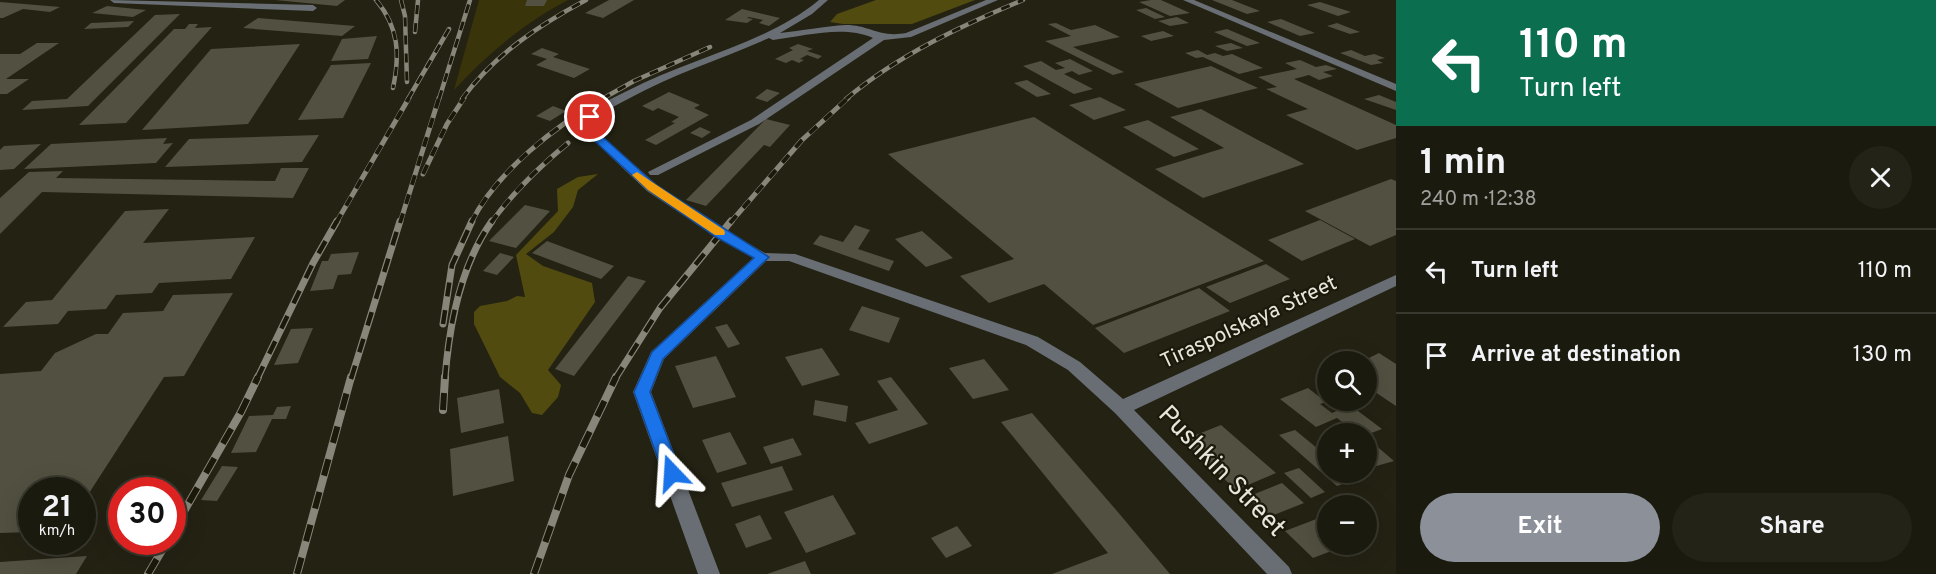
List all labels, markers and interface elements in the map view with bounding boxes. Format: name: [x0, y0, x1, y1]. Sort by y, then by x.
text: 110 m: [1519, 20, 1628, 73]
icon: left: [1420, 24, 1498, 102]
text: Turn left: [1519, 72, 1621, 106]
pin: [564, 91, 615, 142]
icon: arrive: [573, 100, 606, 133]
text: 1 min: [1420, 141, 1506, 187]
button: close: [1849, 146, 1912, 209]
text: 240 m · 12:38: [1420, 187, 1537, 213]
icon: left: [1420, 255, 1453, 288]
text: Turn left: [1471, 258, 1559, 285]
text: 110 m: [1858, 258, 1912, 285]
street label: Tiraspolskaya Street: [1156, 270, 1342, 376]
icon: arrive: [1420, 339, 1453, 372]
text: Arrive at destination: [1471, 342, 1681, 369]
text: 130 m: [1853, 342, 1912, 369]
map controls: [1317, 351, 1377, 555]
button: search: [1317, 351, 1377, 411]
street label: Pushkin Street: [1150, 399, 1292, 545]
button: +: [1317, 423, 1377, 483]
position arrow: [640, 441, 704, 505]
speed limit sign: 30: [108, 477, 186, 555]
text: 21: [42, 490, 72, 527]
button: Exit: [1420, 493, 1660, 562]
button: Share: [1672, 493, 1912, 562]
button: −: [1317, 495, 1377, 555]
text: km/h: [39, 522, 75, 541]

